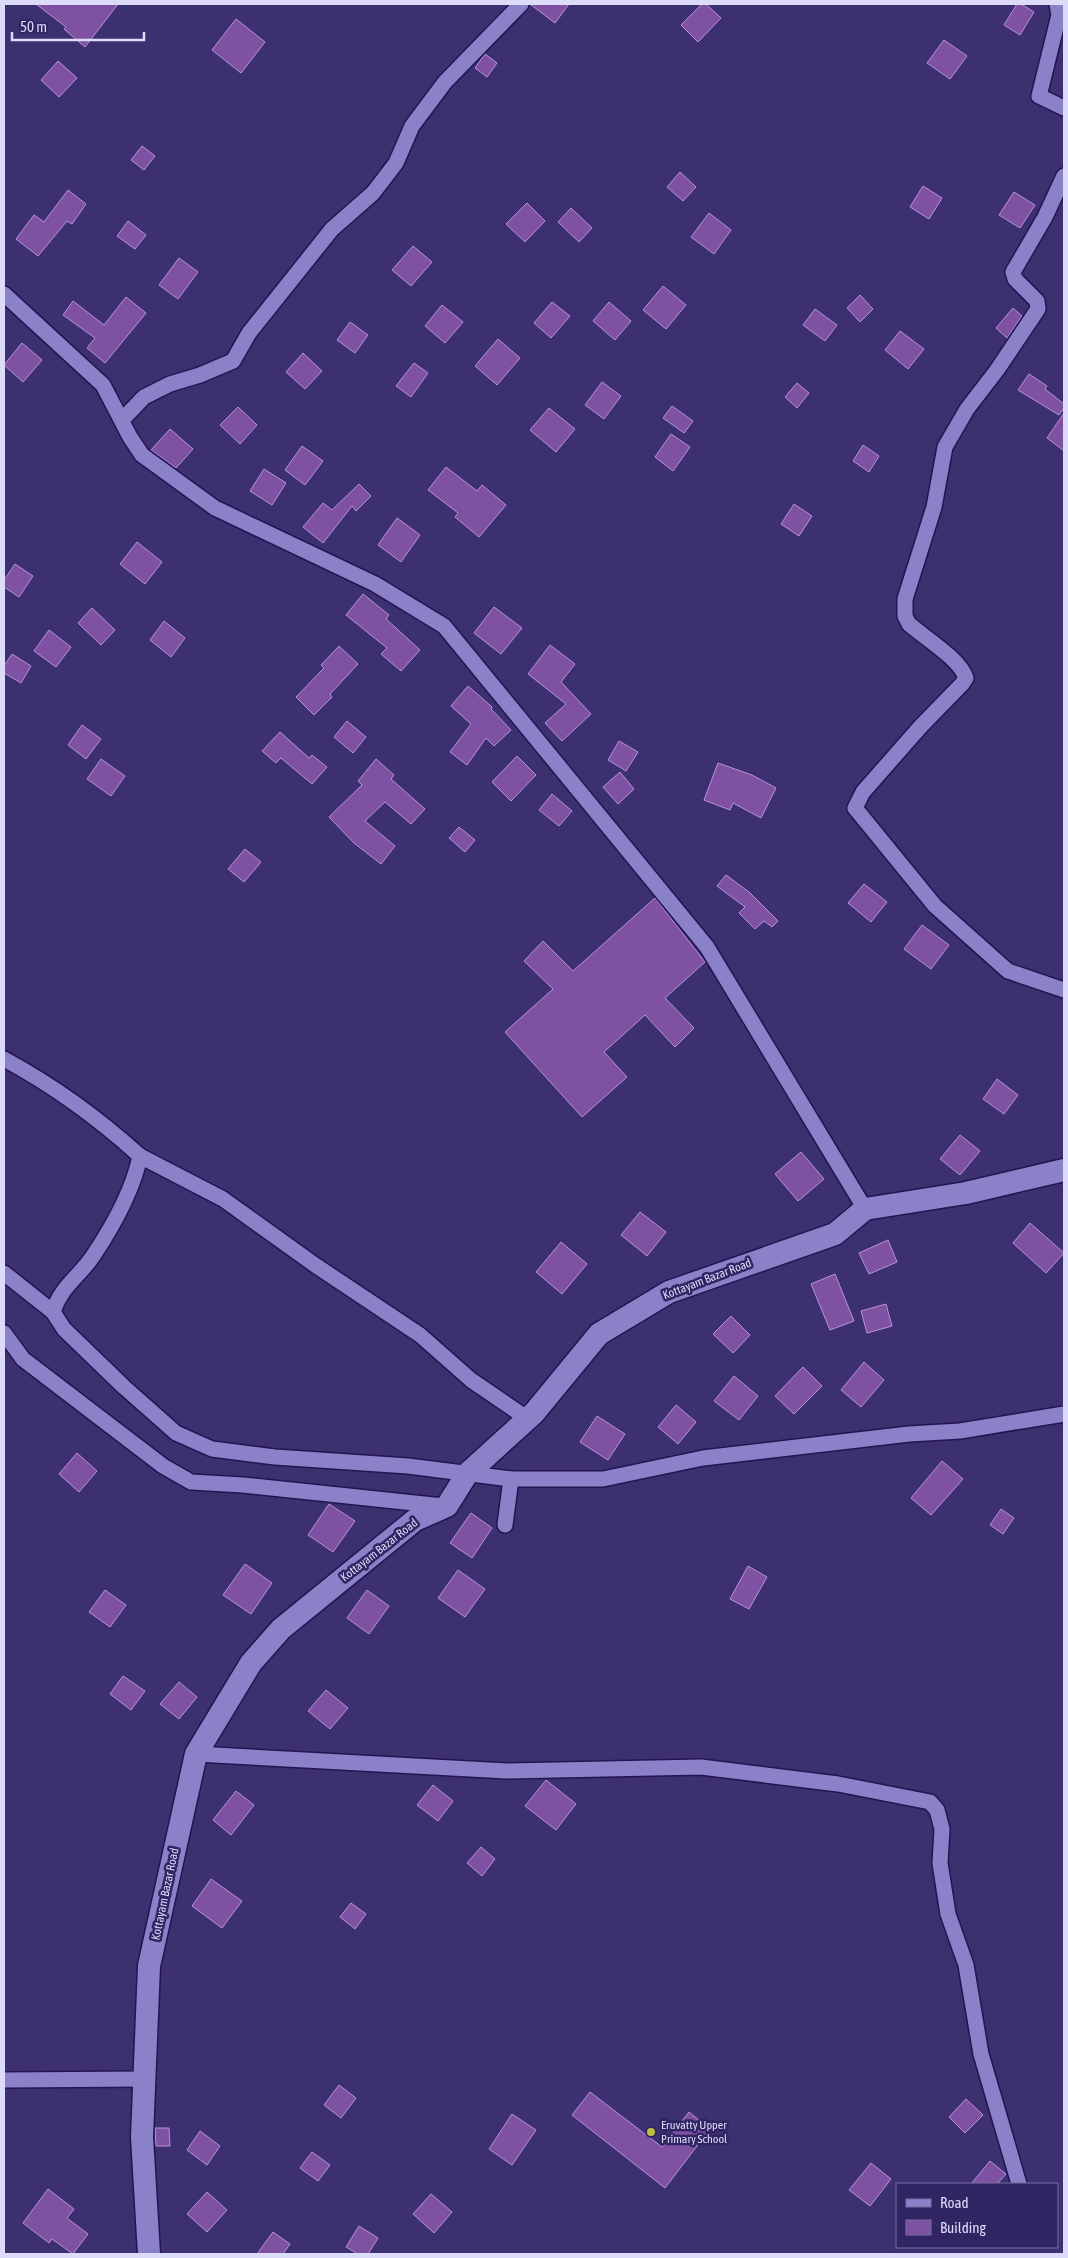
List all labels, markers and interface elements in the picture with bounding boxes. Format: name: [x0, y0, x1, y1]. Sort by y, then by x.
scale bar: [12, 10, 145, 42]
text: 50 m: [20, 18, 47, 35]
street label: Kottayam Bazar Road: [661, 1256, 753, 1302]
street label: Kottayam Bazar Road: [338, 1516, 420, 1584]
street label: Kottayam Bazar Road: [148, 1847, 182, 1941]
place label: Eruvatty Upper Primary School: [661, 2118, 728, 2146]
marker: Eruvatty Upper Primary School: [645, 2126, 657, 2138]
legend: [896, 2183, 1058, 2248]
text: Road: [940, 2194, 969, 2211]
text: Building: [940, 2219, 986, 2236]

